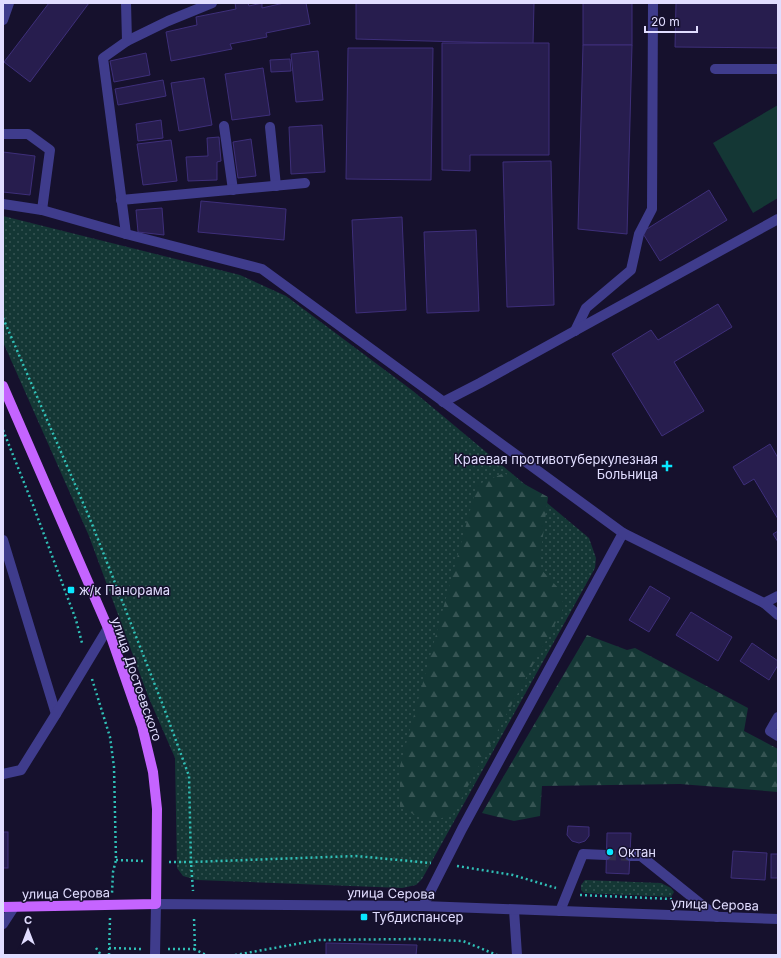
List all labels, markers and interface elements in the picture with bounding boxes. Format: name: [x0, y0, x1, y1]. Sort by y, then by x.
scale bar: [645, 8, 697, 34]
text: 20 m: [651, 14, 680, 29]
place label: Краевая противотуберкулезная Больница: [454, 451, 658, 482]
marker: Краевая противотуберкулезная Больница: [661, 460, 673, 472]
place label: ж/к Панорама: [79, 582, 170, 598]
marker: ж/к Панорама: [66, 585, 76, 595]
street label: улица Достоевского: [108, 615, 166, 743]
place label: Октан: [618, 844, 656, 860]
marker: Октан: [605, 847, 615, 857]
street label: улица Серова: [22, 884, 110, 902]
street label: улица Серова: [347, 884, 435, 902]
street label: улица Серова: [671, 894, 759, 914]
place label: Тубдиспансер: [372, 909, 463, 925]
north arrow: [8, 910, 48, 950]
marker: Тубдиспансер: [359, 912, 369, 922]
text: С: [24, 913, 32, 927]

